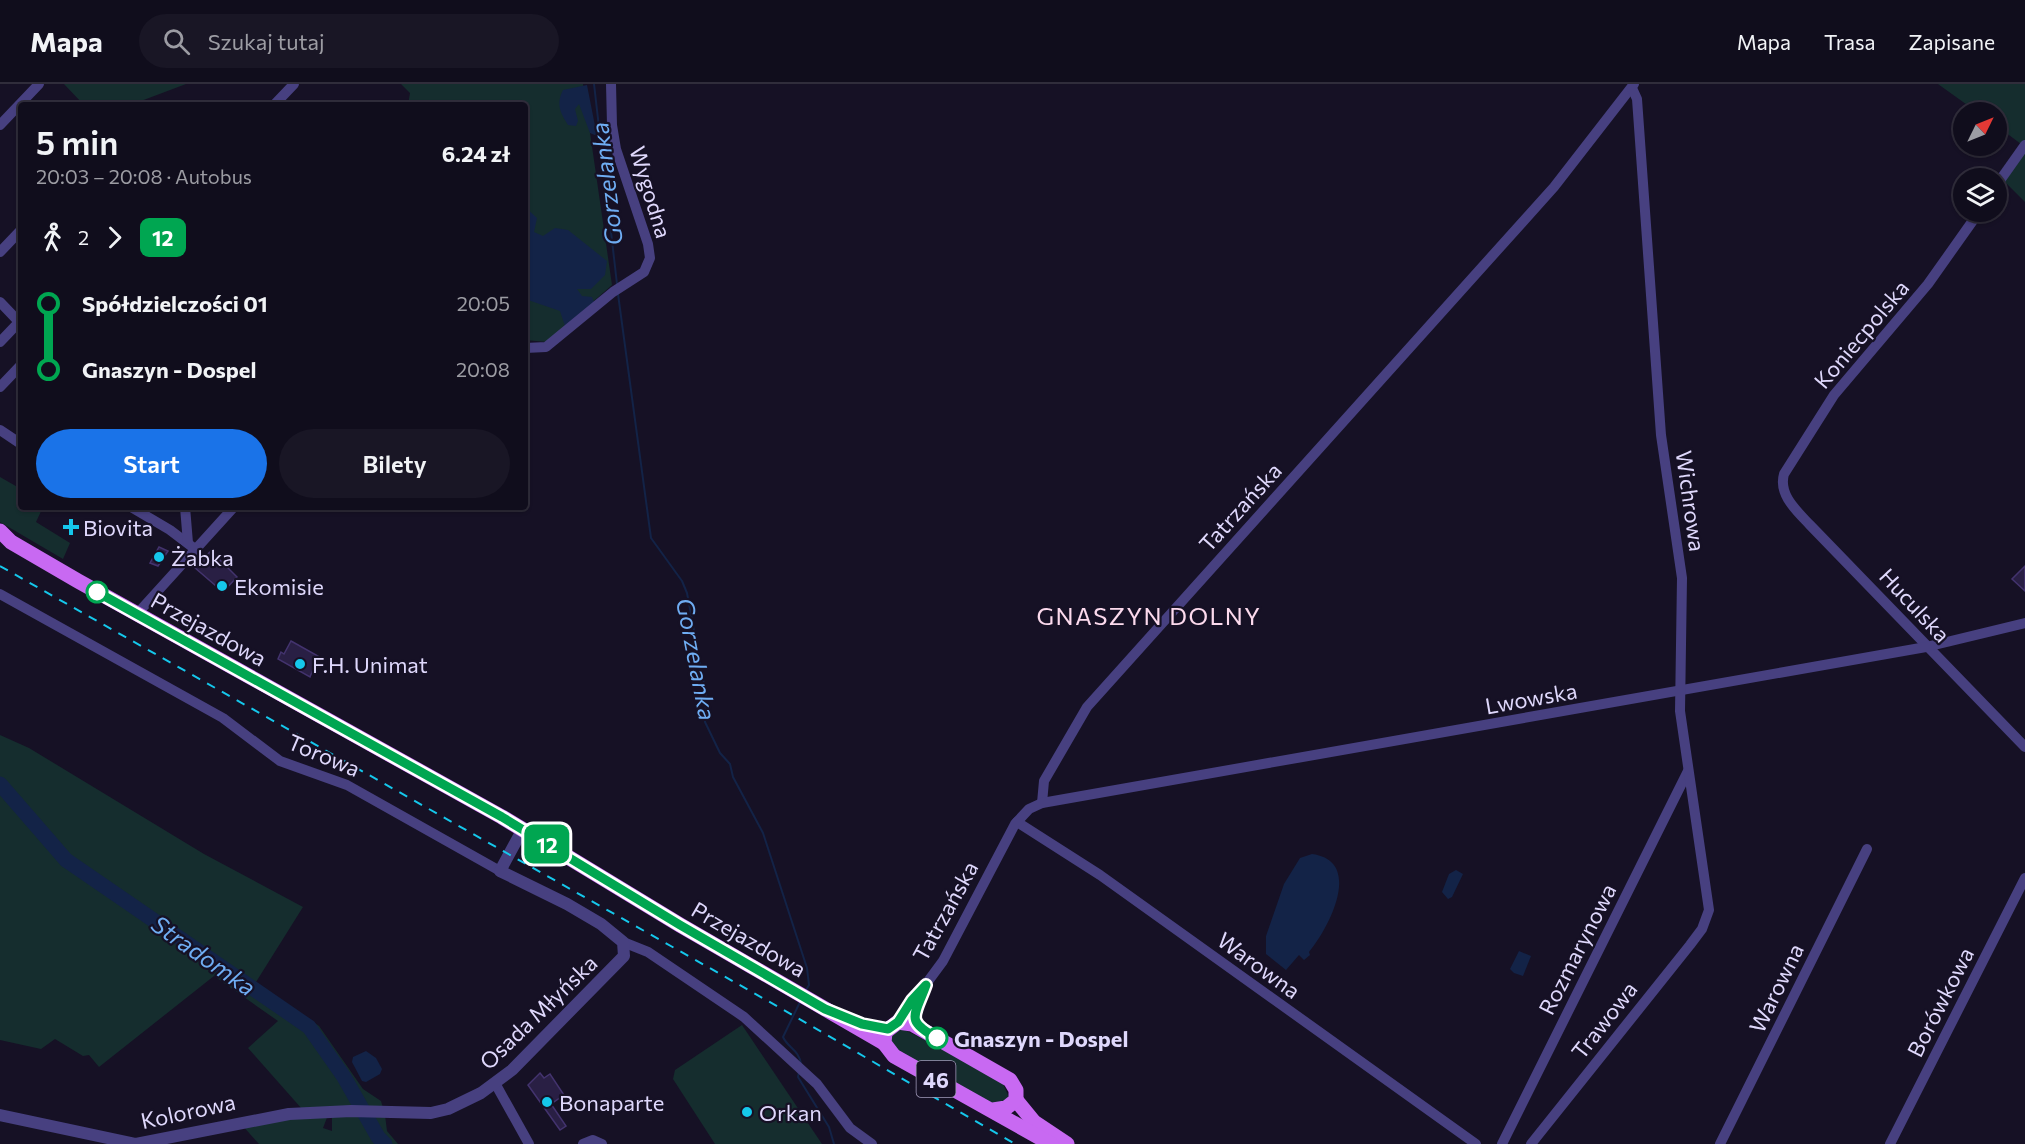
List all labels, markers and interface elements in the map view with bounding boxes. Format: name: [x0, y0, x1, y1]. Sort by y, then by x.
search box: [139, 14, 559, 68]
text: Mapa: [30, 24, 103, 58]
icon: search: [160, 25, 193, 58]
text: Szukaj tutaj: [208, 28, 325, 55]
text: Mapa: [1737, 29, 1791, 54]
text: Trasa: [1824, 29, 1875, 54]
text: Zapisane: [1908, 29, 1995, 54]
north arrow: [1953, 102, 2007, 156]
map controls: [1953, 102, 2007, 222]
text: 5 min: [36, 121, 118, 162]
water label: Gorzelanka: [584, 121, 628, 247]
text: 6.24 zł: [442, 140, 510, 167]
street label: Wygodna: [624, 143, 678, 241]
text: 20:03 – 20:08 · Autobus: [36, 164, 252, 188]
button: layers: [1953, 168, 2007, 222]
icon: walk: [36, 221, 69, 254]
icon: forward: [98, 221, 131, 254]
text: 2: [78, 225, 89, 249]
text: 12: [152, 225, 174, 250]
street label: Koniecpolska: [1808, 274, 1914, 394]
text: Spółdzielczości 01: [82, 290, 268, 317]
text: 20:05: [457, 291, 510, 315]
text: Gnaszyn - Dospel: [82, 356, 256, 383]
text: 20:08: [456, 357, 510, 381]
button: Start: [36, 429, 267, 498]
button: Bilety: [279, 429, 510, 498]
street label: Wichrowa: [1671, 449, 1711, 553]
street label: Tatrzańska: [1193, 457, 1287, 557]
place label: Biovita: [83, 514, 153, 541]
marker: Biovita: [64, 520, 78, 534]
place label: Żabka: [171, 544, 234, 571]
marker: Żabka: [152, 550, 166, 564]
street label: Huculska: [1874, 563, 1956, 647]
place label: Ekomisie: [234, 573, 324, 600]
marker: Ekomisie: [215, 579, 229, 593]
unlabelled marker: [86, 581, 108, 603]
street label: Przejazdowa: [147, 586, 271, 672]
water label: Gorzelanka: [671, 595, 723, 723]
district label: GNASZYN DOLNY: [1036, 601, 1262, 630]
place label: F.H. Unimat: [312, 651, 428, 678]
marker: F.H. Unimat: [293, 657, 307, 671]
street label: Lwowska: [1483, 677, 1579, 719]
street label: Torowa: [284, 728, 364, 782]
line badge: 12: [520, 824, 574, 864]
text: 12: [536, 832, 558, 857]
street label: Tatrzańska: [907, 856, 983, 966]
street label: Rozmarynowa: [1532, 879, 1622, 1019]
street label: Przejazdowa: [687, 895, 811, 983]
water label: Stradomka: [146, 909, 262, 1001]
street label: Warowna: [1212, 926, 1306, 1004]
street label: Warowna: [1743, 939, 1809, 1037]
street label: Borówkowa: [1901, 943, 1979, 1061]
street label: Osada Młyńska: [474, 949, 602, 1075]
street label: Trawowa: [1565, 976, 1643, 1064]
place label: Gnaszyn - Dospel: [954, 1025, 1128, 1052]
marker: Gnaszyn - Dospel: [926, 1027, 948, 1049]
road number: 46: [916, 1061, 956, 1097]
street label: Kolorowa: [138, 1088, 238, 1134]
place label: Bonaparte: [559, 1089, 664, 1116]
marker: Bonaparte: [540, 1095, 554, 1109]
place label: Orkan: [759, 1099, 822, 1126]
marker: Orkan: [740, 1105, 754, 1119]

